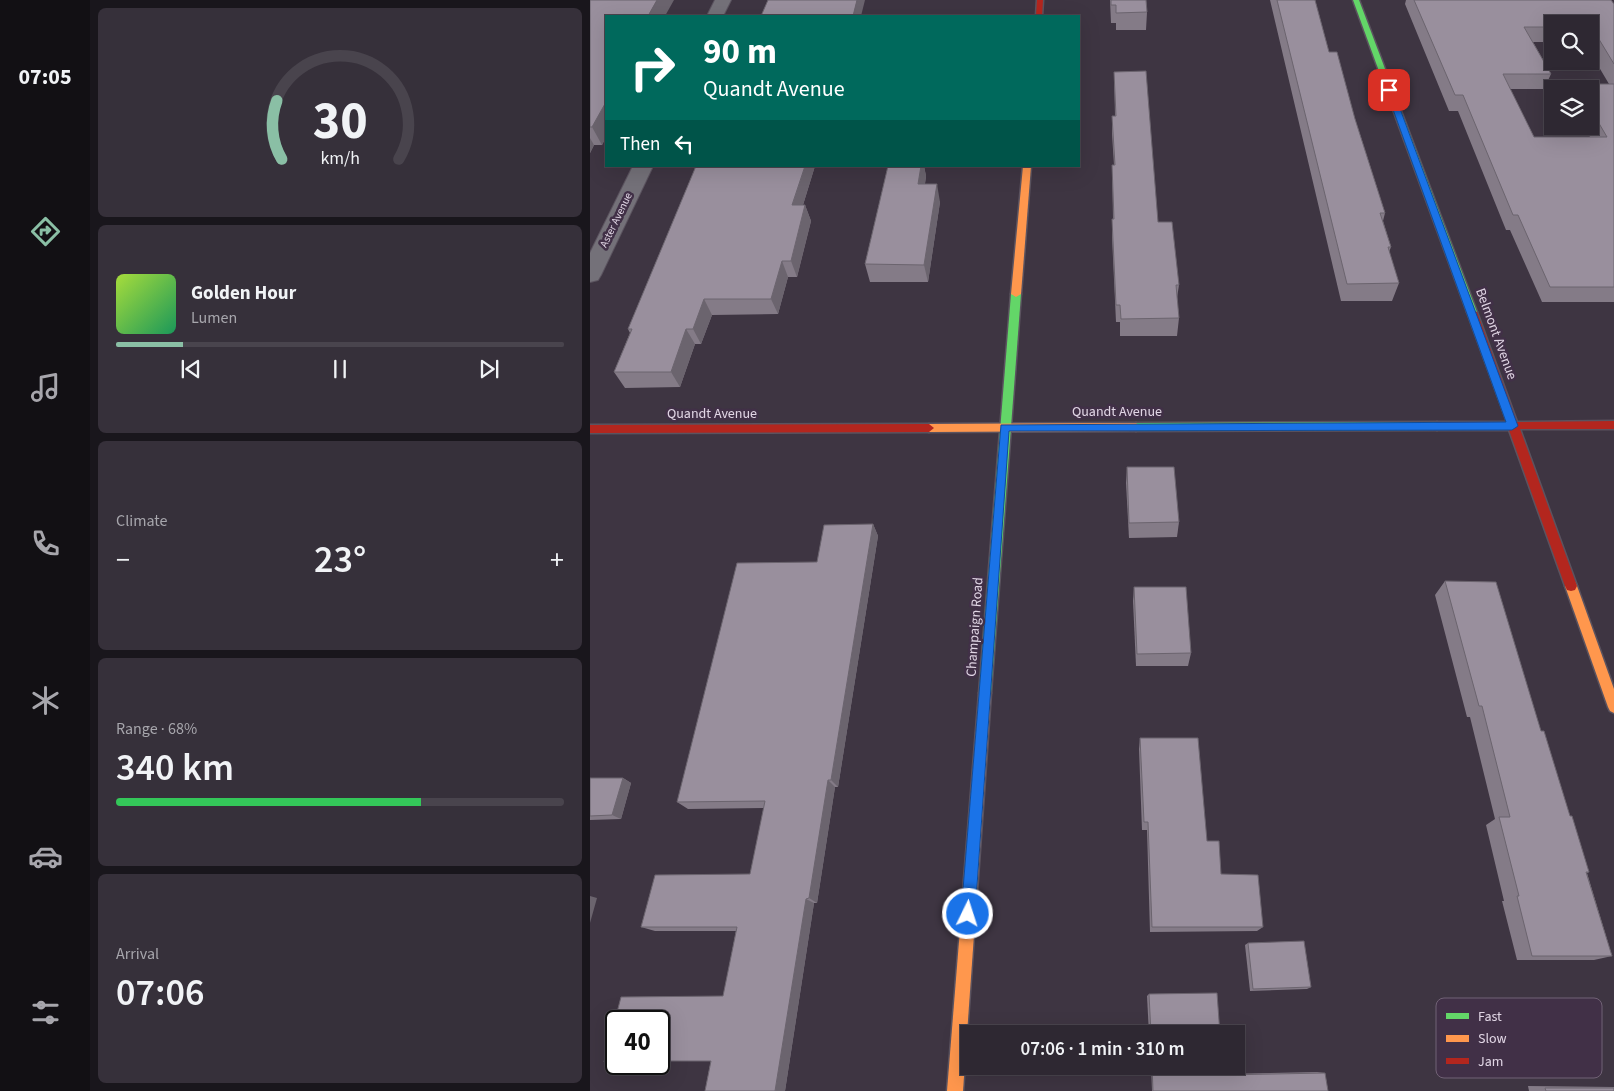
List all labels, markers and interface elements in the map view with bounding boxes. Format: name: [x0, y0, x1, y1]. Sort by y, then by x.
map controls: [1544, 15, 1599, 135]
button: search: [1544, 15, 1599, 70]
text: 90 m: [703, 27, 777, 77]
icon: right: [620, 35, 685, 100]
text: 07:05: [18, 61, 72, 93]
pin: [1368, 69, 1410, 111]
text: Quandt Avenue: [703, 73, 845, 105]
icon: arrive: [1375, 76, 1403, 104]
button: layers: [1544, 80, 1599, 135]
text: 30: [313, 85, 367, 159]
icon: left: [670, 130, 698, 158]
text: Then: [620, 131, 660, 158]
text: km/h: [320, 146, 360, 171]
street label: Aster Avenue: [596, 189, 636, 250]
icon: directions: [28, 214, 63, 249]
text: Golden Hour: [191, 280, 296, 307]
street label: Belmont Avenue: [1470, 285, 1522, 383]
text: Lumen: [191, 307, 237, 329]
icon: previous: [177, 355, 205, 383]
icon: pause: [326, 355, 354, 383]
icon: next: [475, 355, 503, 383]
icon: music: [28, 370, 63, 405]
street label: Quandt Avenue: [1072, 402, 1162, 422]
street label: Quandt Avenue: [667, 404, 757, 424]
text: Climate: [116, 510, 167, 532]
icon: phone: [28, 526, 63, 561]
text: 23°: [314, 533, 366, 587]
text: −: [116, 540, 130, 580]
text: +: [550, 540, 564, 580]
street label: Champaign Road: [962, 576, 988, 678]
icon: climate: [28, 683, 63, 718]
text: Range · 68%: [116, 718, 197, 740]
text: 340 km: [116, 741, 234, 795]
icon: car: [28, 839, 63, 874]
position arrow: [941, 887, 993, 939]
text: Arrival: [116, 943, 159, 965]
text: 07:06: [116, 966, 204, 1020]
icon: filters: [28, 995, 63, 1030]
legend: [1436, 998, 1602, 1078]
text: Fast: [1478, 1007, 1502, 1027]
speed limit sign: 40: [605, 1010, 670, 1075]
text: Slow: [1478, 1029, 1507, 1049]
text: 07:06 · 1 min · 310 m: [1020, 1036, 1185, 1063]
text: Jam: [1478, 1052, 1503, 1072]

